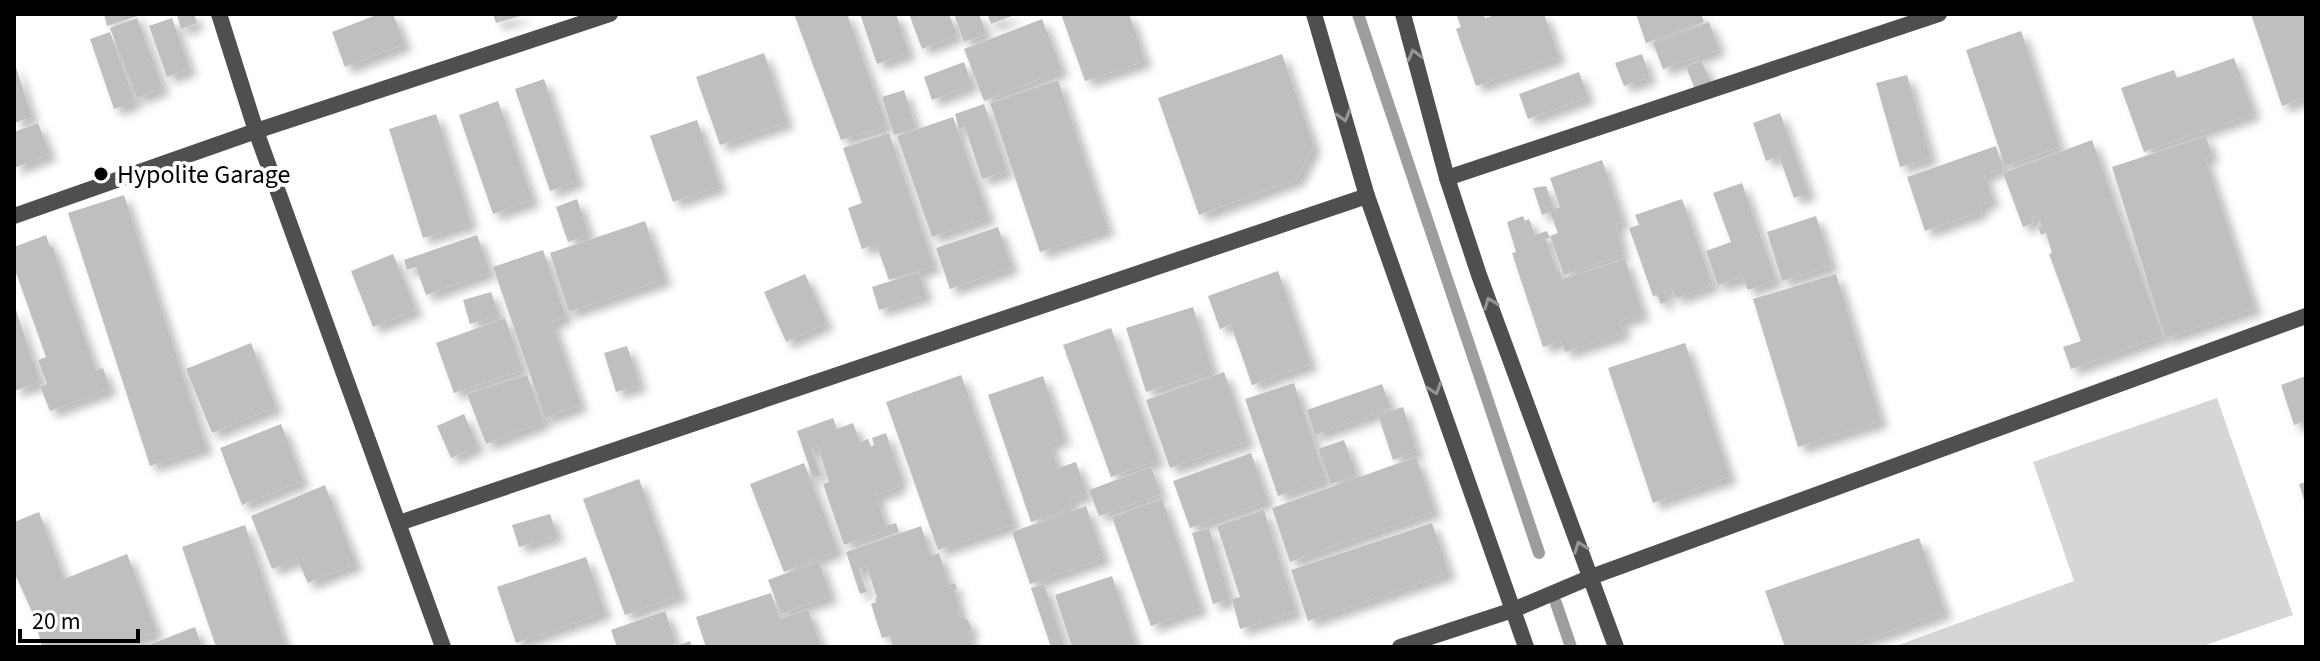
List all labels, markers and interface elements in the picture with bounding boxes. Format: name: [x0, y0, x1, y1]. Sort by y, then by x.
one-way arrow: [1406, 48, 1423, 62]
one-way arrow: [1335, 108, 1351, 122]
place label: Hypolite Garage: [117, 156, 290, 193]
marker: Hypolite Garage: [92, 165, 110, 183]
one-way arrow: [1483, 297, 1500, 311]
one-way arrow: [1425, 381, 1441, 395]
one-way arrow: [1573, 541, 1590, 555]
scale bar: [20, 593, 138, 643]
text: 20 m: [32, 604, 81, 639]

